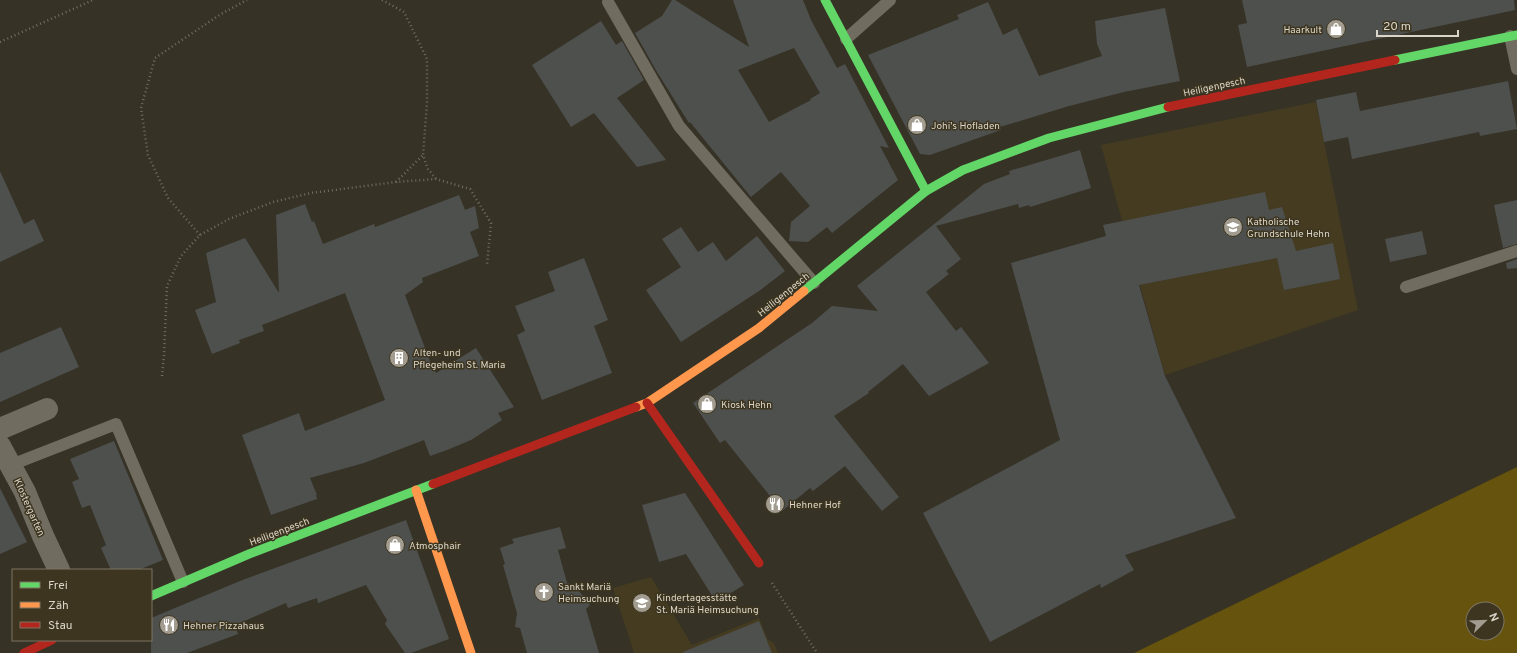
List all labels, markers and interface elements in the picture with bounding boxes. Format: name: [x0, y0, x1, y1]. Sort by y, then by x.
scale bar: [1377, 12, 1458, 38]
shop icon: Haarkult: [1325, 18, 1347, 40]
text: 20 m: [1383, 19, 1411, 35]
place label: Haarkult: [1284, 24, 1322, 37]
street label: Heiligenpesch: [1182, 75, 1247, 100]
shop icon: Johi's Hofladen: [906, 114, 928, 136]
place label: Johi's Hofladen: [931, 120, 1000, 133]
school or university icon: Katholische Grundschule Hehn: [1222, 216, 1244, 238]
place label: Katholische Grundschule Hehn: [1247, 216, 1330, 241]
street label: Heiligenpesch: [755, 270, 813, 320]
building icon: Alten- und Pflegeheim St. Maria: [388, 347, 410, 369]
place label: Alten- und Pflegeheim St. Maria: [413, 347, 505, 372]
shop icon: Kiosk Hehn: [696, 393, 718, 415]
place label: Kiosk Hehn: [721, 399, 772, 412]
street label: Klostergarten: [10, 477, 47, 539]
restaurant icon: Hehner Hof: [764, 493, 786, 515]
place label: Hehner Hof: [789, 499, 841, 512]
street label: Heiligenpesch: [248, 515, 311, 550]
shop icon: Atmosphair: [384, 534, 406, 556]
place label: Atmosphair: [409, 540, 461, 553]
legend: [12, 569, 152, 641]
text: Frei: [48, 578, 68, 594]
church icon: Sankt Mariä Heimsuchung: [533, 581, 555, 603]
place label: Sankt Mariä Heimsuchung: [558, 581, 619, 606]
school or university icon: Kindertagesstätte St. Mariä Heimsuchung: [631, 592, 653, 614]
place label: Kindertagesstätte St. Mariä Heimsuchung: [656, 592, 759, 617]
text: Zäh: [48, 598, 69, 614]
north arrow: [1465, 601, 1505, 641]
text: N: [1485, 611, 1501, 624]
restaurant icon: Hehner Pizzahaus: [158, 614, 180, 636]
text: Stau: [48, 618, 73, 634]
place label: Hehner Pizzahaus: [183, 620, 264, 633]

